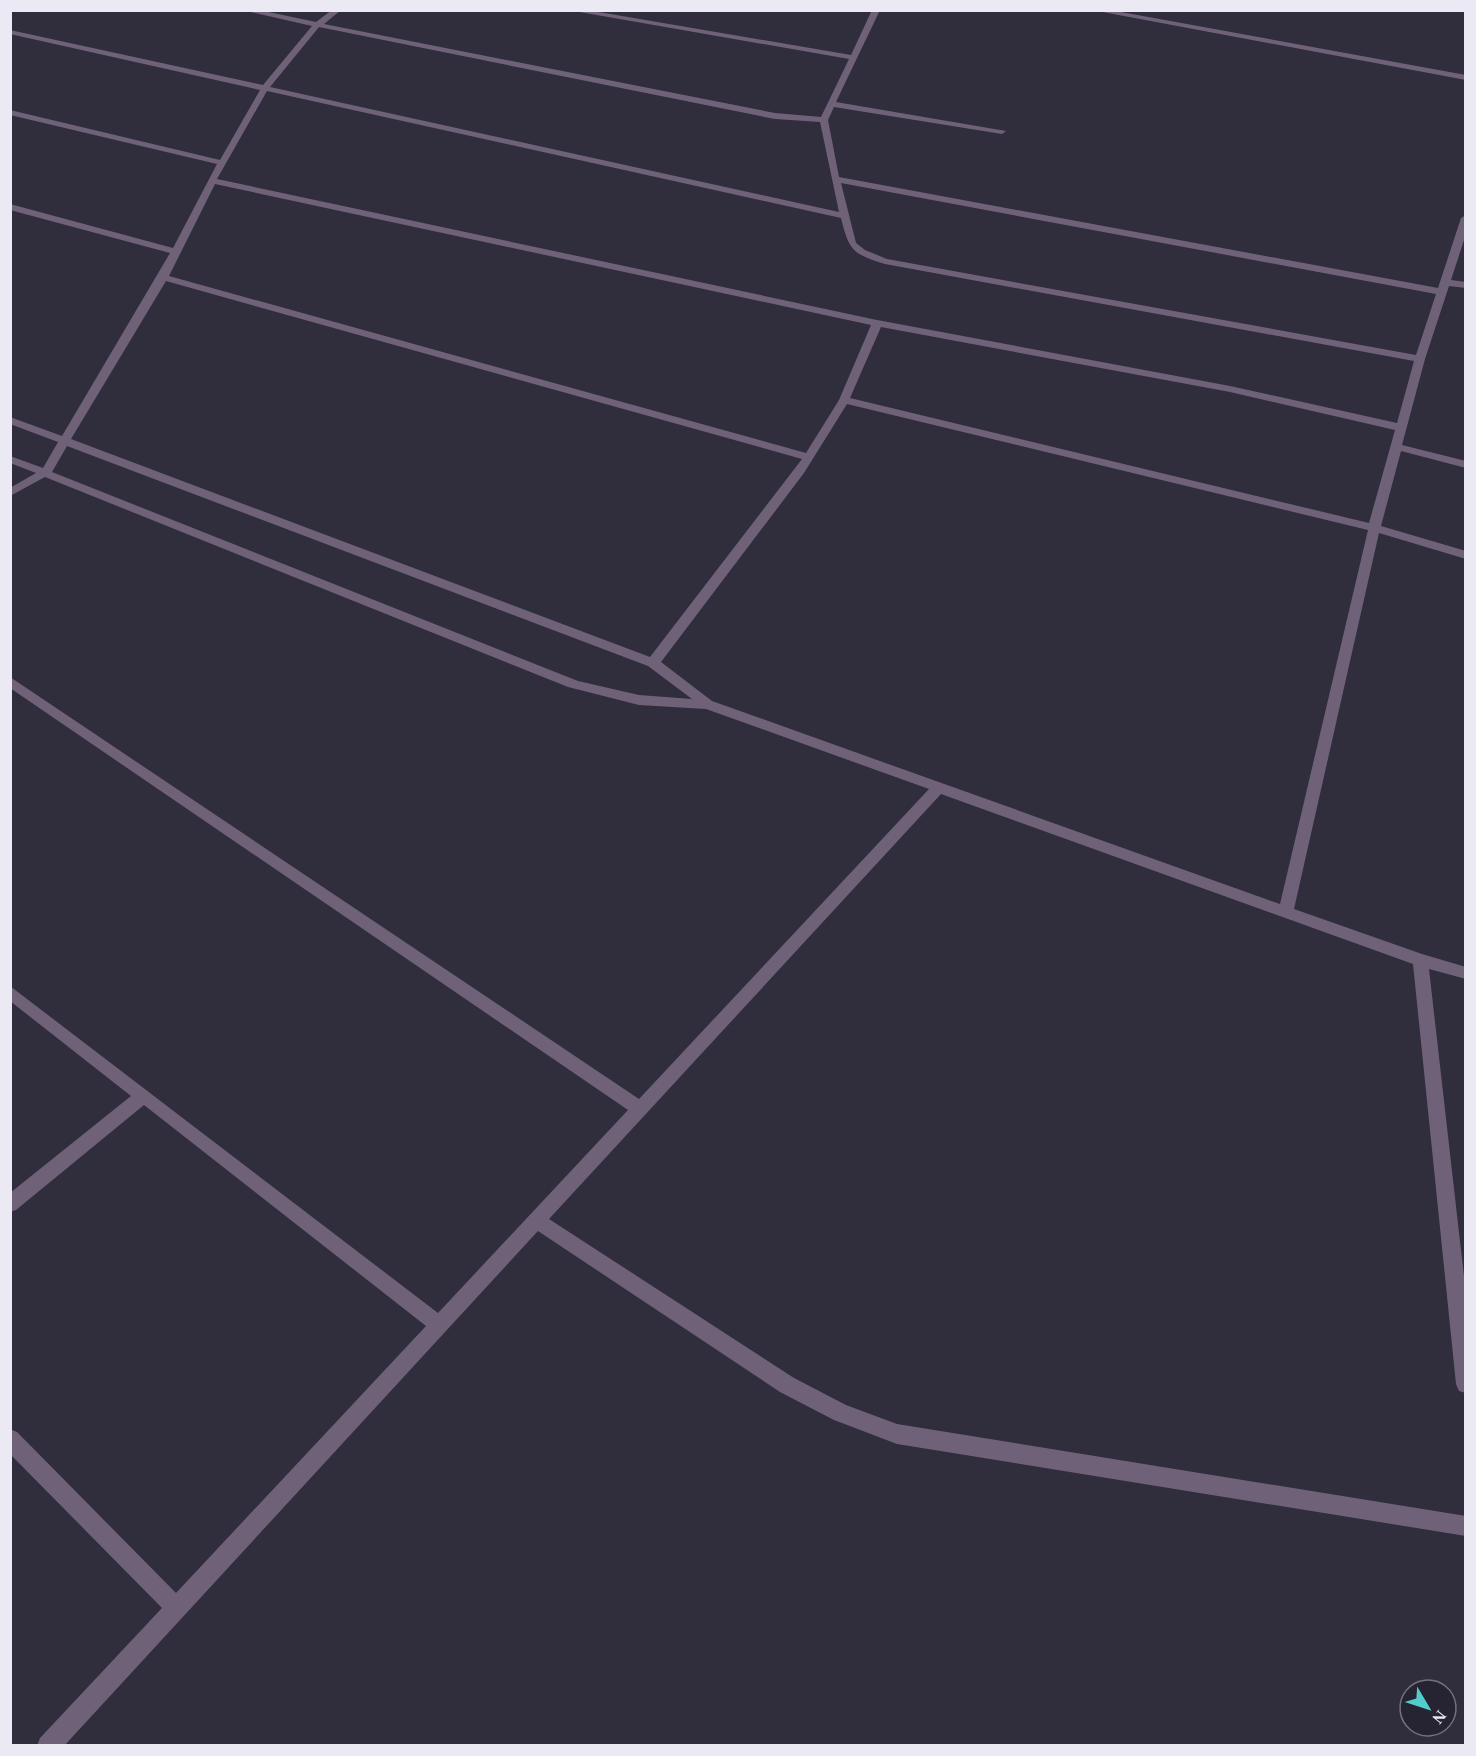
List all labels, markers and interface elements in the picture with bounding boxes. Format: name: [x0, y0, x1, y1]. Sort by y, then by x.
north arrow: [1398, 1678, 1458, 1738]
text: N: [1429, 1707, 1450, 1727]

